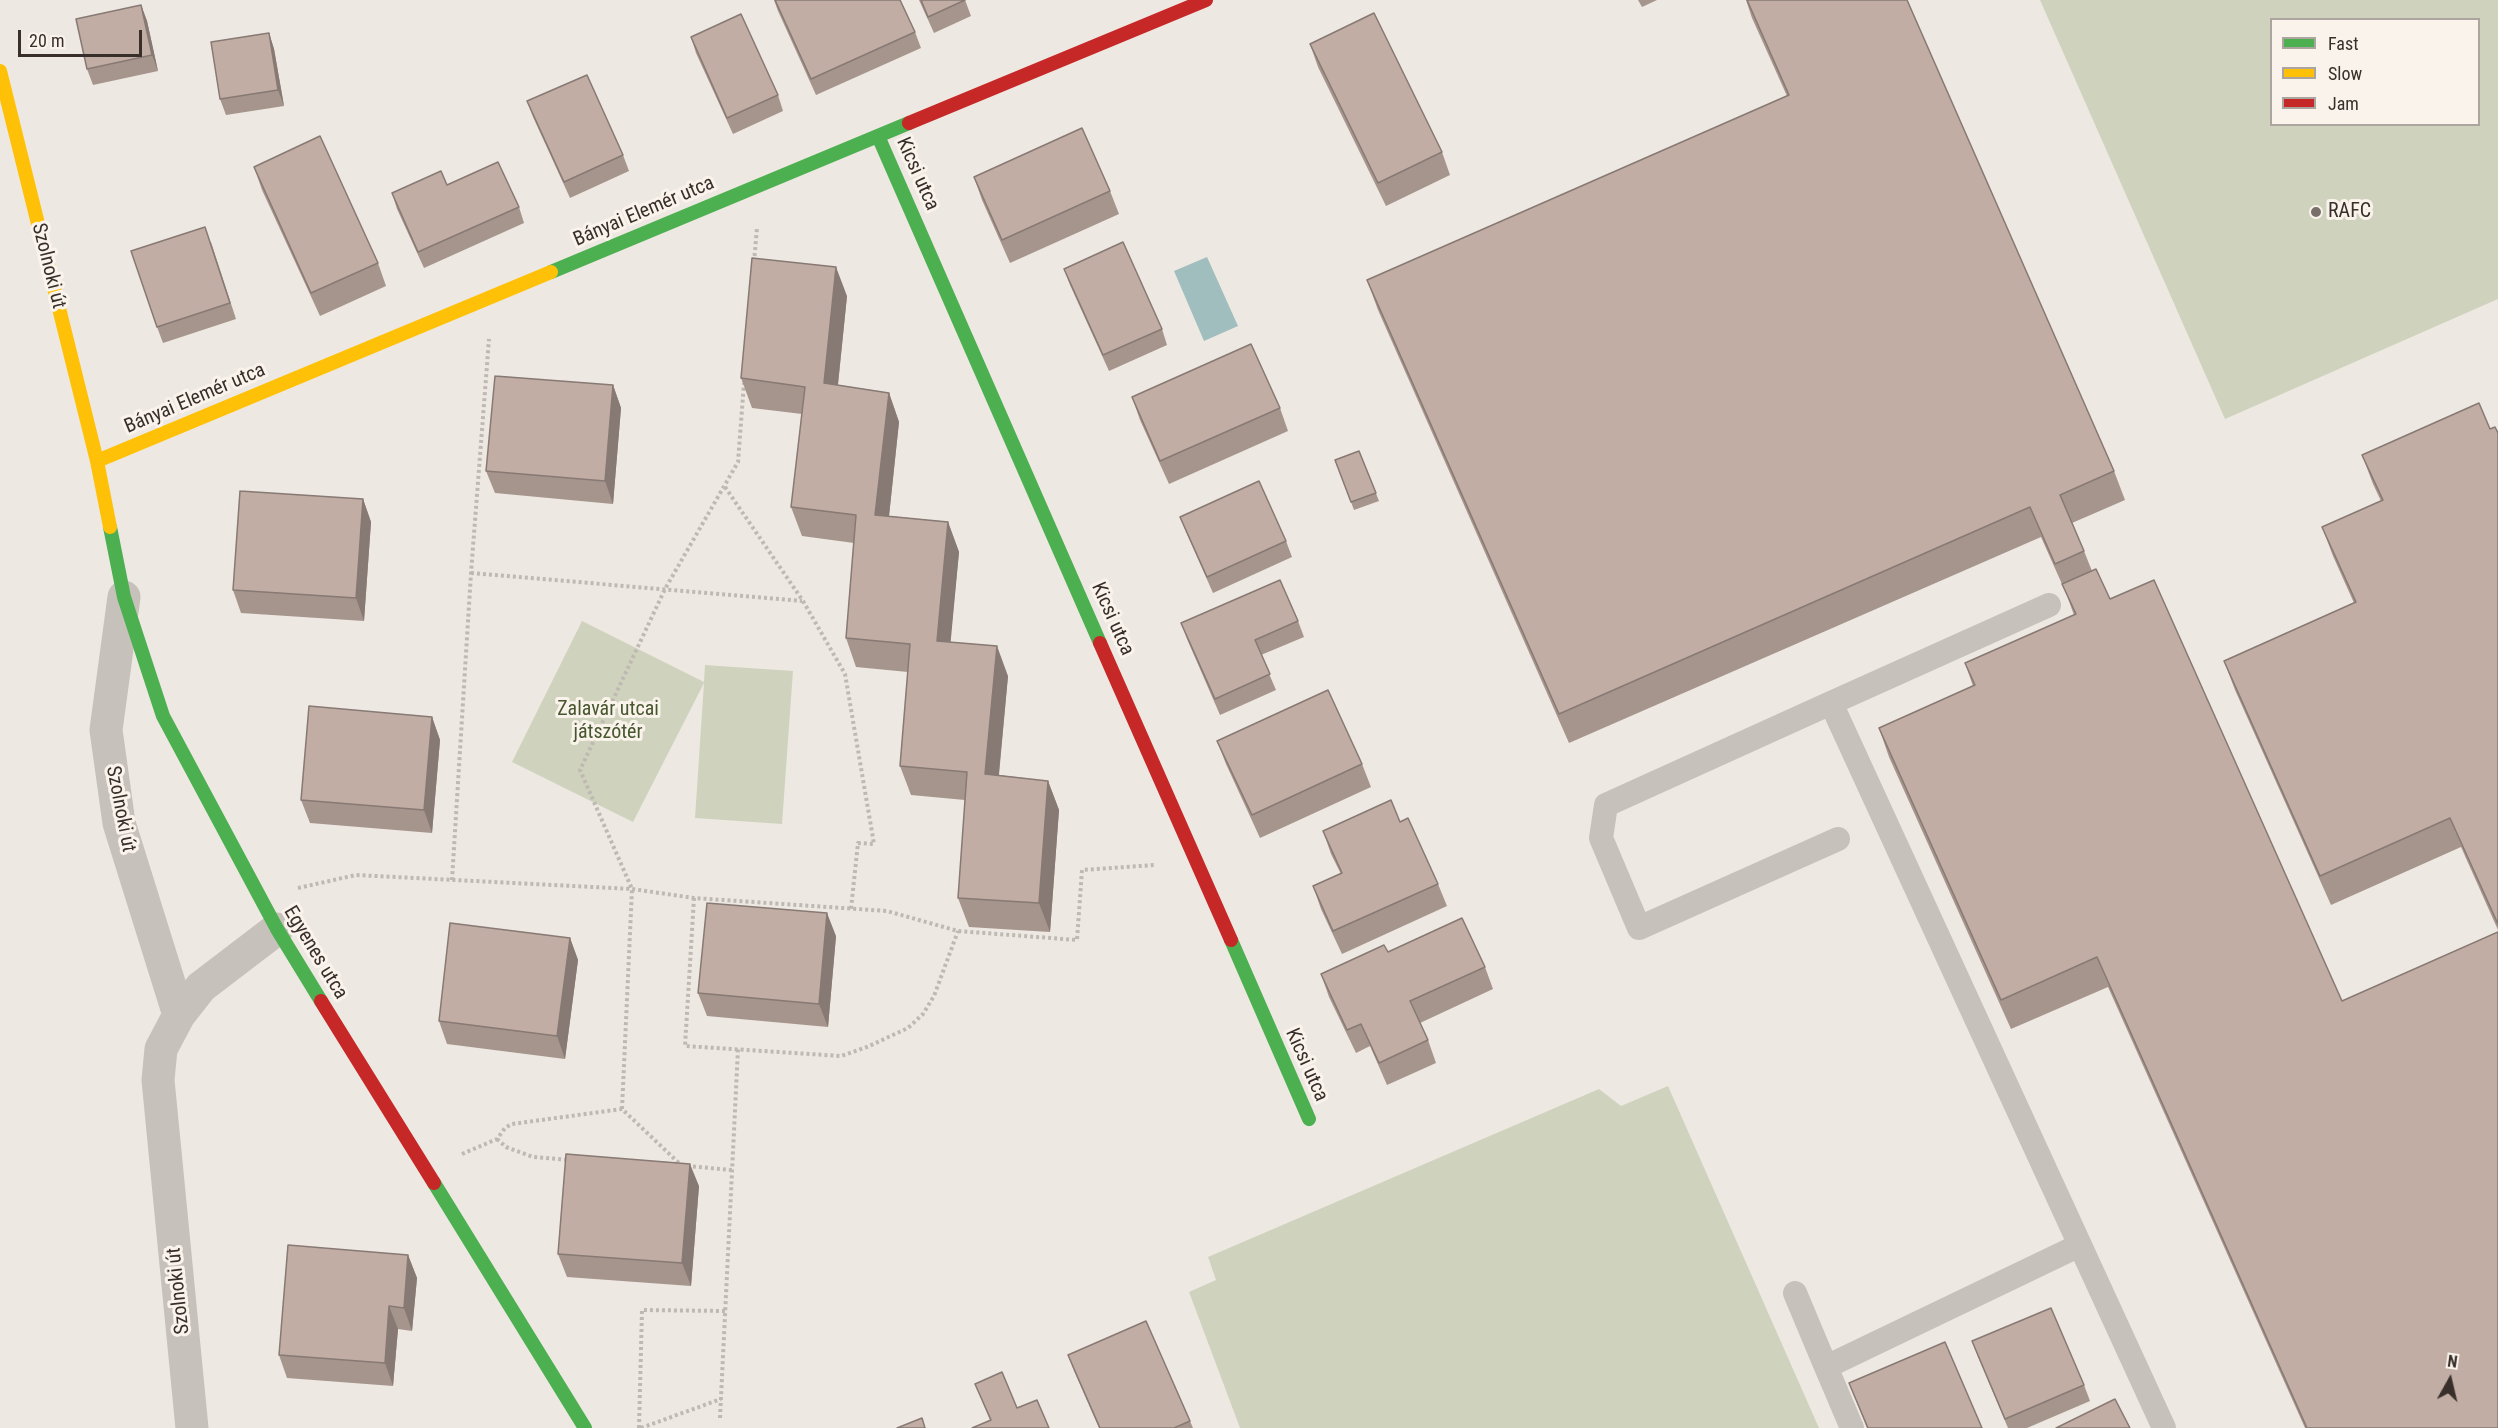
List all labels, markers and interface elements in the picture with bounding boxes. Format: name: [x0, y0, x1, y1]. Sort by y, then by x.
scale bar: [21, 18, 146, 56]
legend: [2270, 18, 2480, 126]
text: 20 m: [29, 30, 64, 51]
text: Fast: [2328, 33, 2359, 54]
text: Slow: [2328, 63, 2362, 84]
text: Jam: [2328, 93, 2359, 114]
street label: Kicsi utca: [890, 134, 944, 214]
street label: Bányai Elemér utca: [570, 172, 718, 252]
place label: RAFC: [2328, 200, 2371, 224]
marker: RAFC: [2309, 205, 2323, 219]
street label: Szolnoki út: [26, 221, 70, 311]
street label: Bányai Elemér utca: [121, 359, 269, 439]
street label: Kicsi utca: [1085, 579, 1139, 659]
park label: Zalavár utcai játszótér: [557, 698, 659, 745]
street label: Szolnoki út: [100, 764, 140, 854]
street label: Egyenes utca: [278, 902, 352, 1004]
street label: Kicsi utca: [1279, 1025, 1333, 1105]
street label: Szolnoki út: [163, 1246, 195, 1336]
north arrow: [2420, 1350, 2480, 1410]
text: N: [2446, 1352, 2459, 1372]

